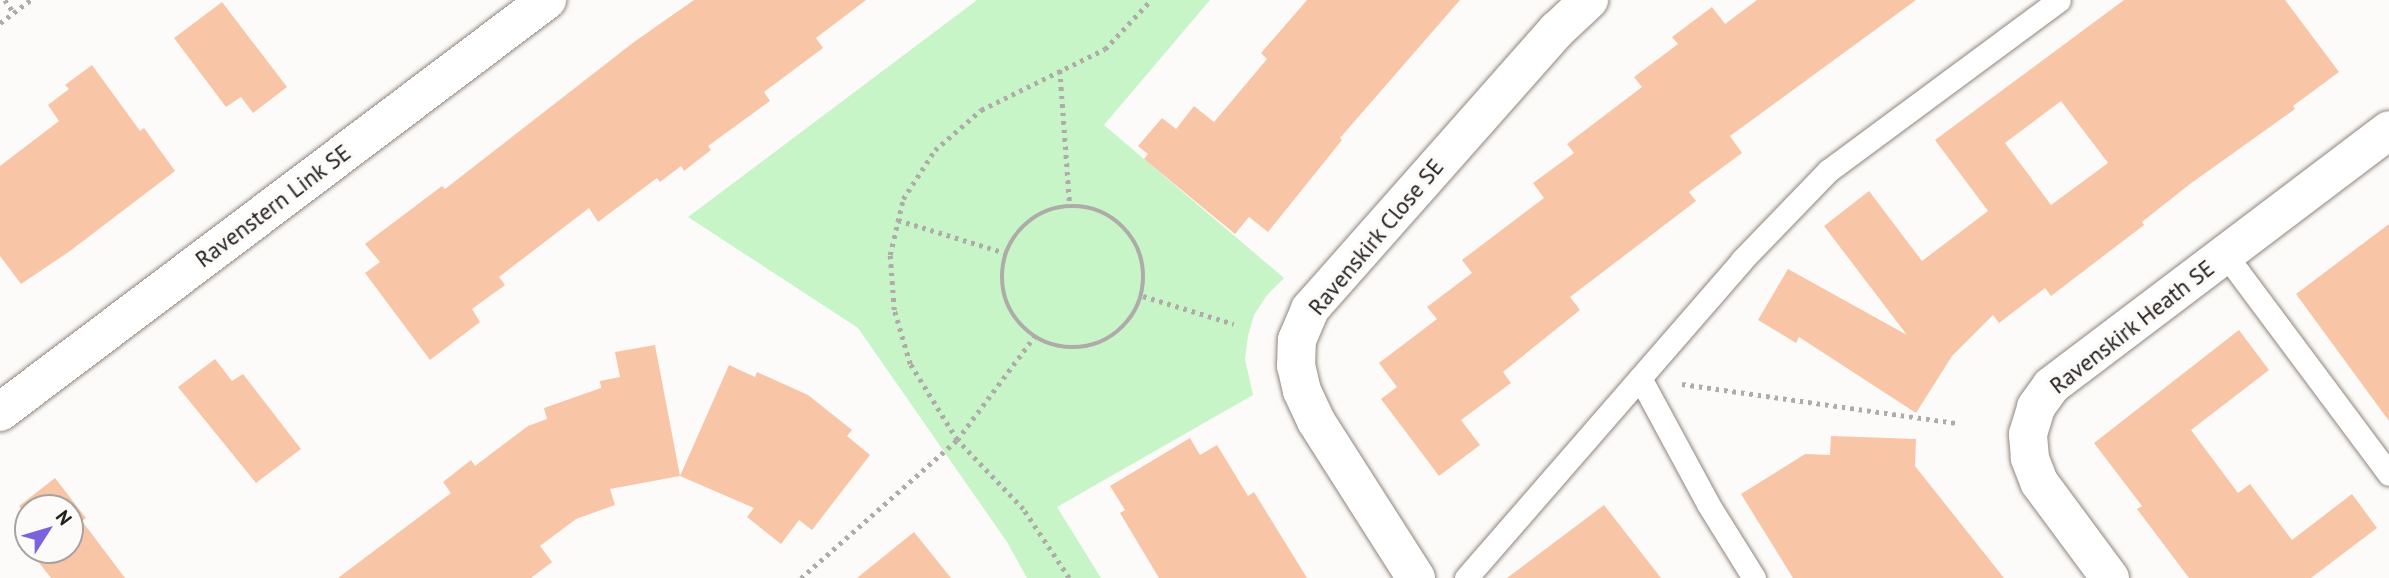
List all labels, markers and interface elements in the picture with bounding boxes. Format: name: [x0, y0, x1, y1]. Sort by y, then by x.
street label: Ravenstern Link SE: [190, 138, 356, 274]
street label: Ravenskirk Close SE: [1302, 153, 1450, 321]
street label: Ravenskirk Heath SE: [2044, 254, 2220, 400]
north arrow: [14, 494, 84, 564]
text: N: [51, 505, 78, 530]

